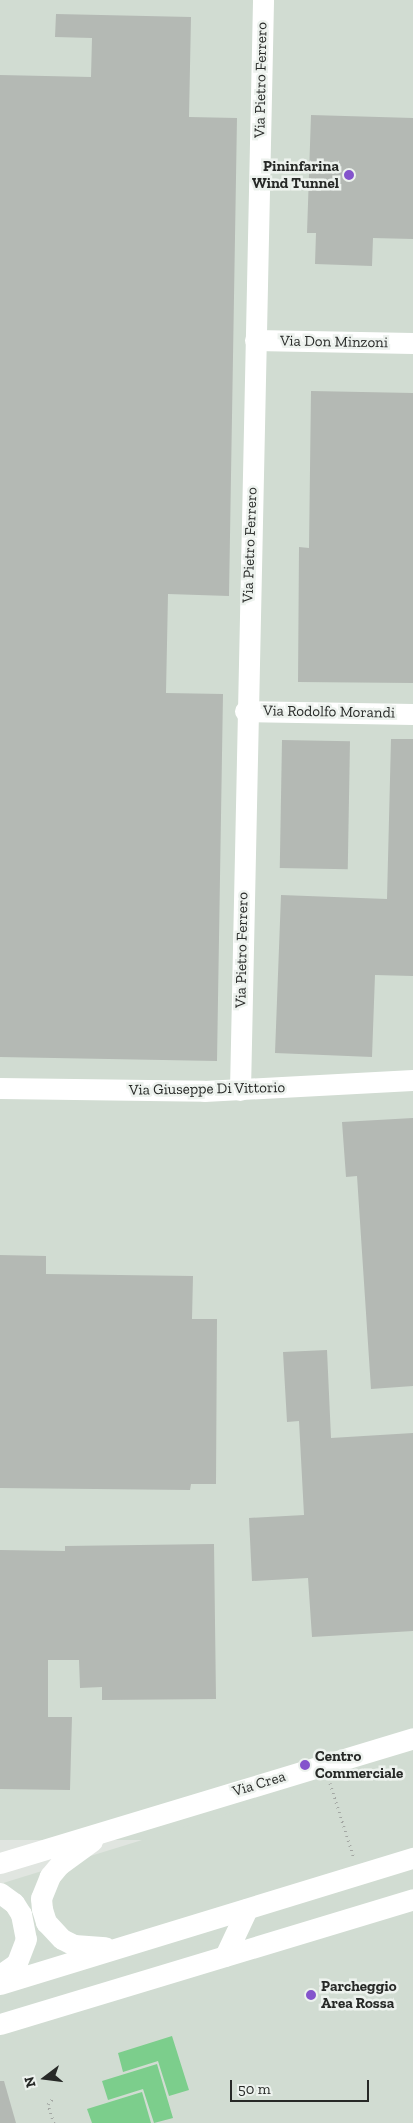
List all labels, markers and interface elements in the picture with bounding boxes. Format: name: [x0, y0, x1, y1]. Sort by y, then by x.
street label: Via Pietro Ferrero: [251, 22, 271, 138]
place label: Pininfarina Wind Tunnel: [252, 157, 339, 192]
marker: Pininfarina Wind Tunnel: [343, 169, 355, 181]
street label: Via Don Minzoni: [280, 332, 388, 352]
street label: Via Pietro Ferrero: [239, 487, 261, 603]
street label: Via Rodolfo Morandi: [263, 702, 395, 722]
street label: Via Pietro Ferrero: [232, 892, 252, 1008]
street label: Via Giuseppe Di Vittorio: [129, 1079, 285, 1099]
place label: Centro Commerciale: [315, 1747, 403, 1782]
marker: Centro Commerciale: [299, 1759, 311, 1771]
street label: Via Crea: [230, 1767, 288, 1801]
place label: Parcheggio Area Rossa: [321, 1977, 396, 2012]
marker: Parcheggio Area Rossa: [305, 1989, 317, 2001]
north arrow: [20, 2053, 70, 2103]
scale bar: [233, 2070, 372, 2102]
text: N: [20, 2075, 40, 2089]
text: 50 m: [238, 2080, 271, 2098]

